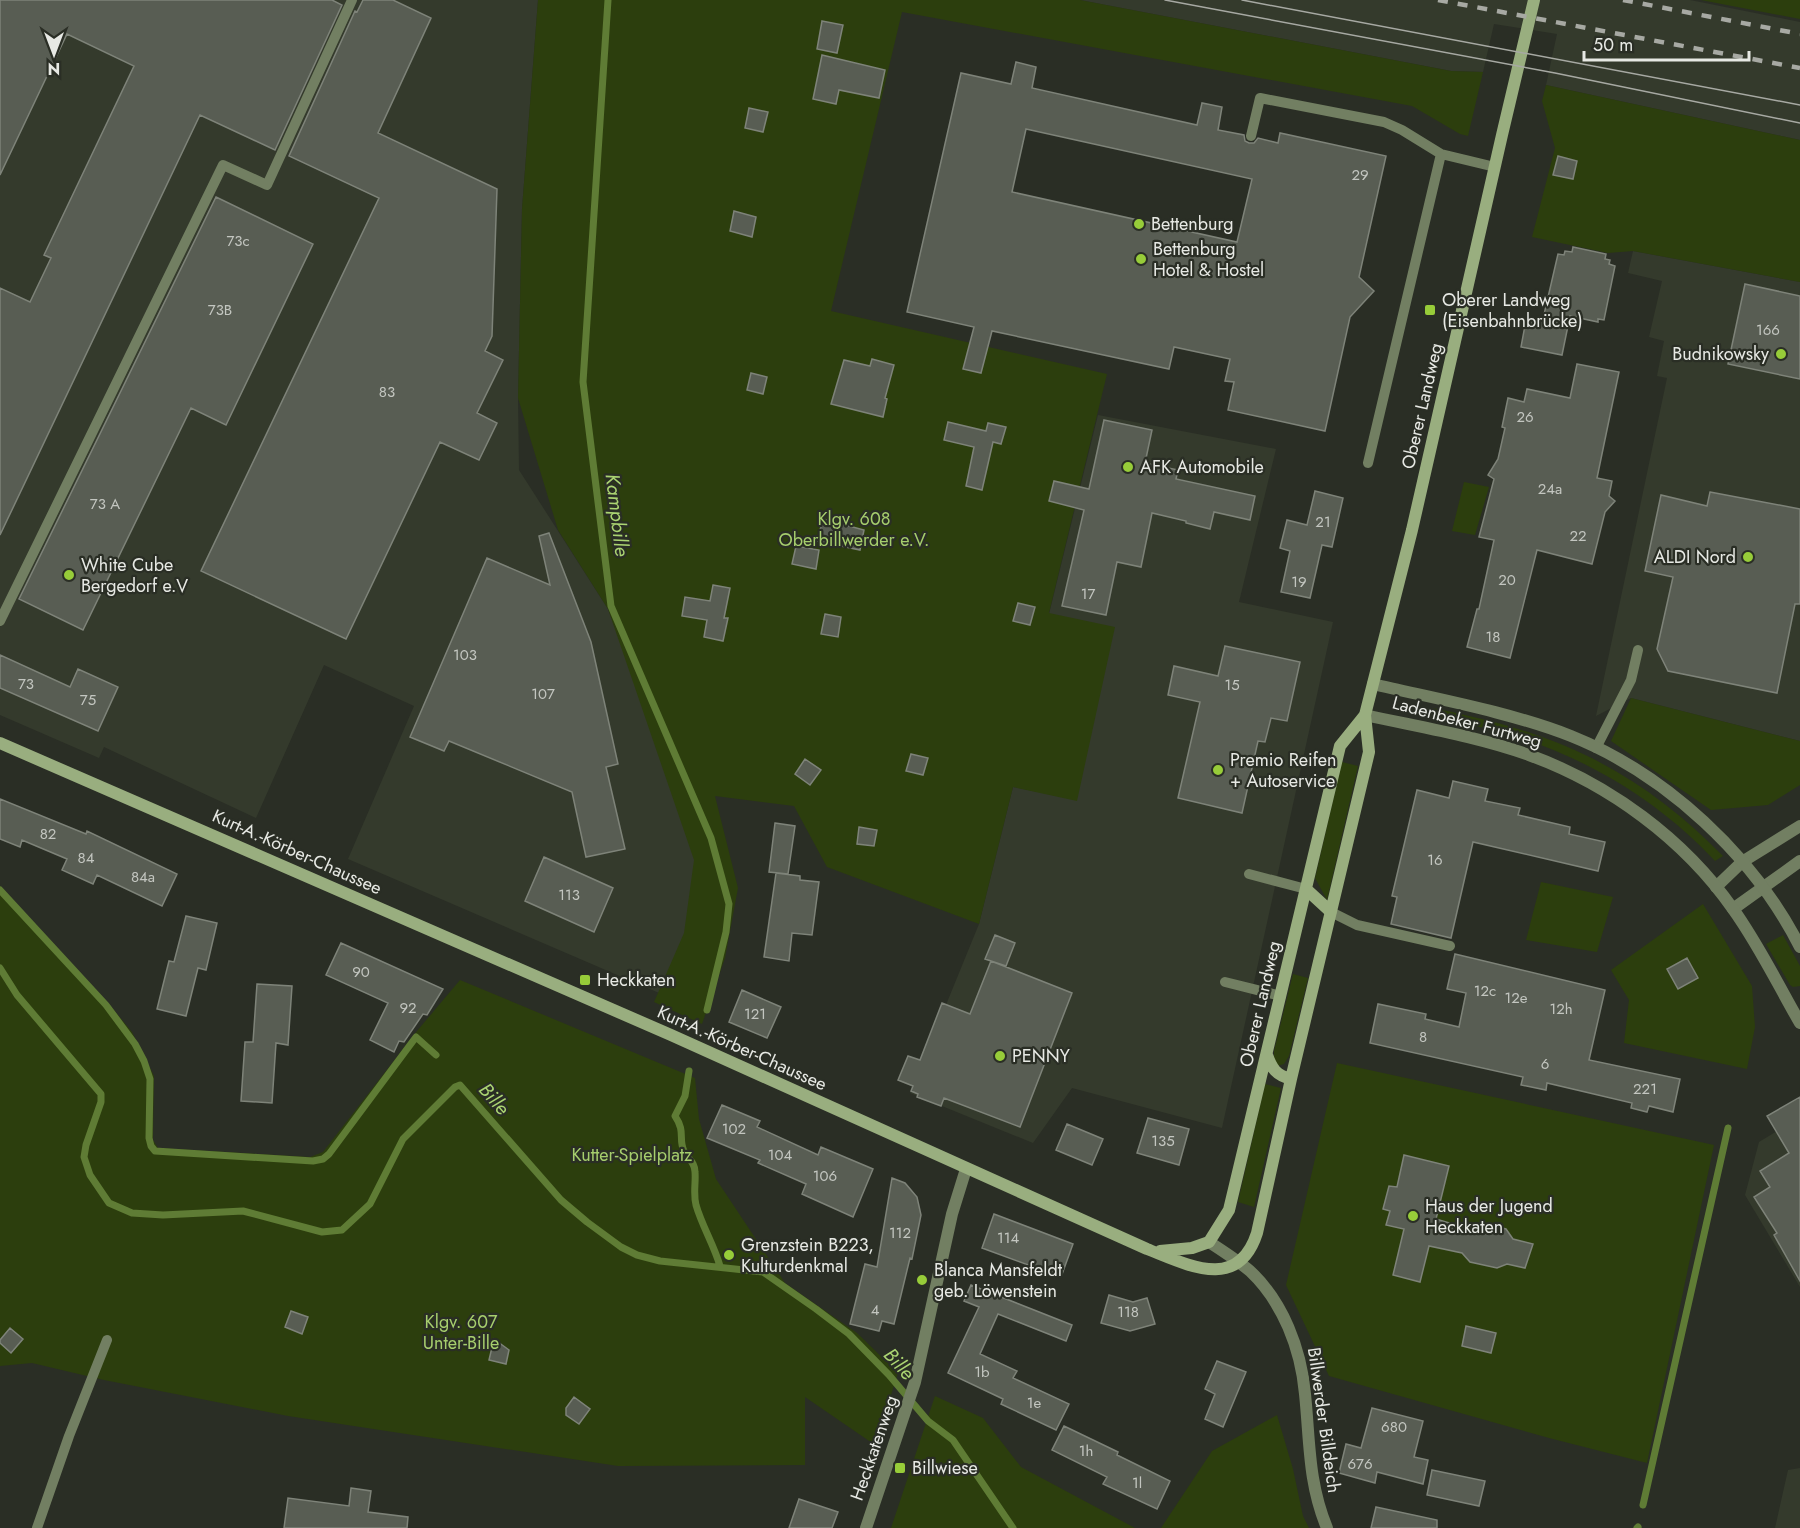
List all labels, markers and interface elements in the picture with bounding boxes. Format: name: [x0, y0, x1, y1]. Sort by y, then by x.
north arrow: [24, 24, 84, 84]
scale bar: [1584, 24, 1749, 62]
text: 50 m: [1593, 32, 1633, 58]
text: N: [48, 57, 60, 80]
house number: 29: [1351, 164, 1369, 186]
place label: Bettenburg: [1151, 211, 1234, 237]
marker: Bettenburg: [1132, 217, 1146, 231]
house number: 73c: [226, 230, 250, 252]
place label: Bettenburg Hotel & Hostel: [1153, 236, 1264, 283]
marker: Bettenburg Hotel & Hostel: [1134, 252, 1148, 266]
place label: Oberer Landweg (Eisenbahnbrücke): [1442, 287, 1583, 334]
house number: 73B: [208, 299, 232, 321]
marker: Oberer Landweg (Eisenbahnbrücke): [1423, 303, 1437, 317]
house number: 166: [1756, 319, 1780, 341]
street label: Oberer Landweg: [1395, 340, 1449, 472]
place label: Budnikowsky: [1672, 341, 1769, 367]
marker: Budnikowsky: [1774, 347, 1788, 361]
house number: 83: [379, 381, 395, 403]
house number: 26: [1516, 406, 1534, 428]
place label: AFK Automobile: [1140, 454, 1264, 480]
marker: AFK Automobile: [1121, 460, 1135, 474]
water label: Kampbille: [598, 472, 636, 558]
house number: 24a: [1538, 478, 1562, 500]
house number: 73 A: [90, 493, 120, 515]
park label: Klgv. 608 Oberbillwerder e.V.: [779, 506, 929, 553]
house number: 21: [1315, 511, 1331, 533]
house number: 22: [1569, 525, 1587, 547]
place label: ALDI Nord: [1654, 544, 1736, 570]
marker: ALDI Nord: [1741, 550, 1755, 564]
place label: White Cube Bergedorf e.V: [81, 552, 188, 599]
marker: White Cube Bergedorf e.V: [62, 568, 76, 582]
house number: 20: [1498, 569, 1516, 591]
house number: 19: [1291, 571, 1307, 593]
house number: 17: [1081, 583, 1095, 605]
house number: 18: [1486, 626, 1500, 648]
house number: 103: [453, 644, 477, 666]
house number: 73: [18, 673, 34, 695]
house number: 15: [1224, 674, 1240, 696]
house number: 107: [531, 683, 555, 705]
house number: 75: [80, 689, 96, 711]
street label: Ladenbeker Furtweg: [1389, 690, 1545, 754]
place label: Premio Reifen + Autoservice: [1230, 747, 1337, 794]
marker: Premio Reifen + Autoservice: [1211, 763, 1225, 777]
street label: Kurt-A.-Körber-Chaussee: [208, 803, 386, 901]
house number: 82: [40, 823, 56, 845]
house number: 84: [78, 847, 95, 869]
house number: 16: [1427, 849, 1443, 871]
house number: 84a: [131, 866, 155, 888]
house number: 113: [558, 884, 580, 906]
street label: Oberer Landweg: [1233, 938, 1287, 1070]
house number: 90: [352, 961, 370, 983]
place label: Heckkaten: [597, 967, 675, 993]
marker: Heckkaten: [578, 973, 592, 987]
house number: 12c: [1474, 980, 1496, 1002]
house number: 12e: [1504, 987, 1528, 1009]
house number: 92: [399, 997, 417, 1019]
house number: 12h: [1549, 998, 1573, 1020]
street label: Kurt-A.-Körber-Chaussee: [653, 999, 831, 1097]
house number: 121: [744, 1003, 766, 1025]
house number: 8: [1419, 1026, 1427, 1048]
place label: PENNY: [1012, 1043, 1071, 1069]
marker: PENNY: [993, 1049, 1007, 1063]
house number: 6: [1541, 1053, 1549, 1075]
water label: Bille: [472, 1076, 516, 1122]
house number: 221: [1633, 1078, 1657, 1100]
house number: 102: [722, 1118, 746, 1140]
house number: 135: [1151, 1130, 1175, 1152]
park label: Kutter-Spielplatz: [572, 1142, 693, 1168]
house number: 104: [768, 1144, 793, 1166]
house number: 106: [813, 1165, 837, 1187]
place label: Haus der Jugend Heckkaten: [1425, 1193, 1553, 1240]
marker: Haus der Jugend Heckkaten: [1406, 1209, 1420, 1223]
house number: 112: [889, 1222, 911, 1244]
house number: 114: [997, 1227, 1019, 1249]
place label: Grenzstein B223, Kulturdenkmal: [741, 1232, 874, 1279]
marker: Grenzstein B223, Kulturdenkmal: [722, 1248, 736, 1262]
place label: Blanca Mansfeldt geb. Löwenstein: [934, 1257, 1063, 1304]
marker: Blanca Mansfeldt geb. Löwenstein: [915, 1273, 929, 1287]
house number: 4: [871, 1299, 880, 1321]
house number: 118: [1117, 1301, 1139, 1323]
park label: Klgv. 607 Unter-Bille: [423, 1309, 499, 1356]
water label: Bille: [877, 1341, 921, 1387]
street label: Billwerder Billdeich: [1301, 1346, 1347, 1494]
house number: 1b: [974, 1361, 990, 1383]
street label: Heckkatenweg: [844, 1392, 904, 1504]
house number: 1e: [1027, 1392, 1042, 1414]
house number: 680: [1381, 1416, 1407, 1438]
house number: 1h: [1079, 1440, 1093, 1462]
house number: 676: [1347, 1453, 1373, 1475]
place label: Billwiese: [912, 1455, 978, 1481]
marker: Billwiese: [893, 1461, 907, 1475]
house number: 1l: [1132, 1472, 1142, 1494]

